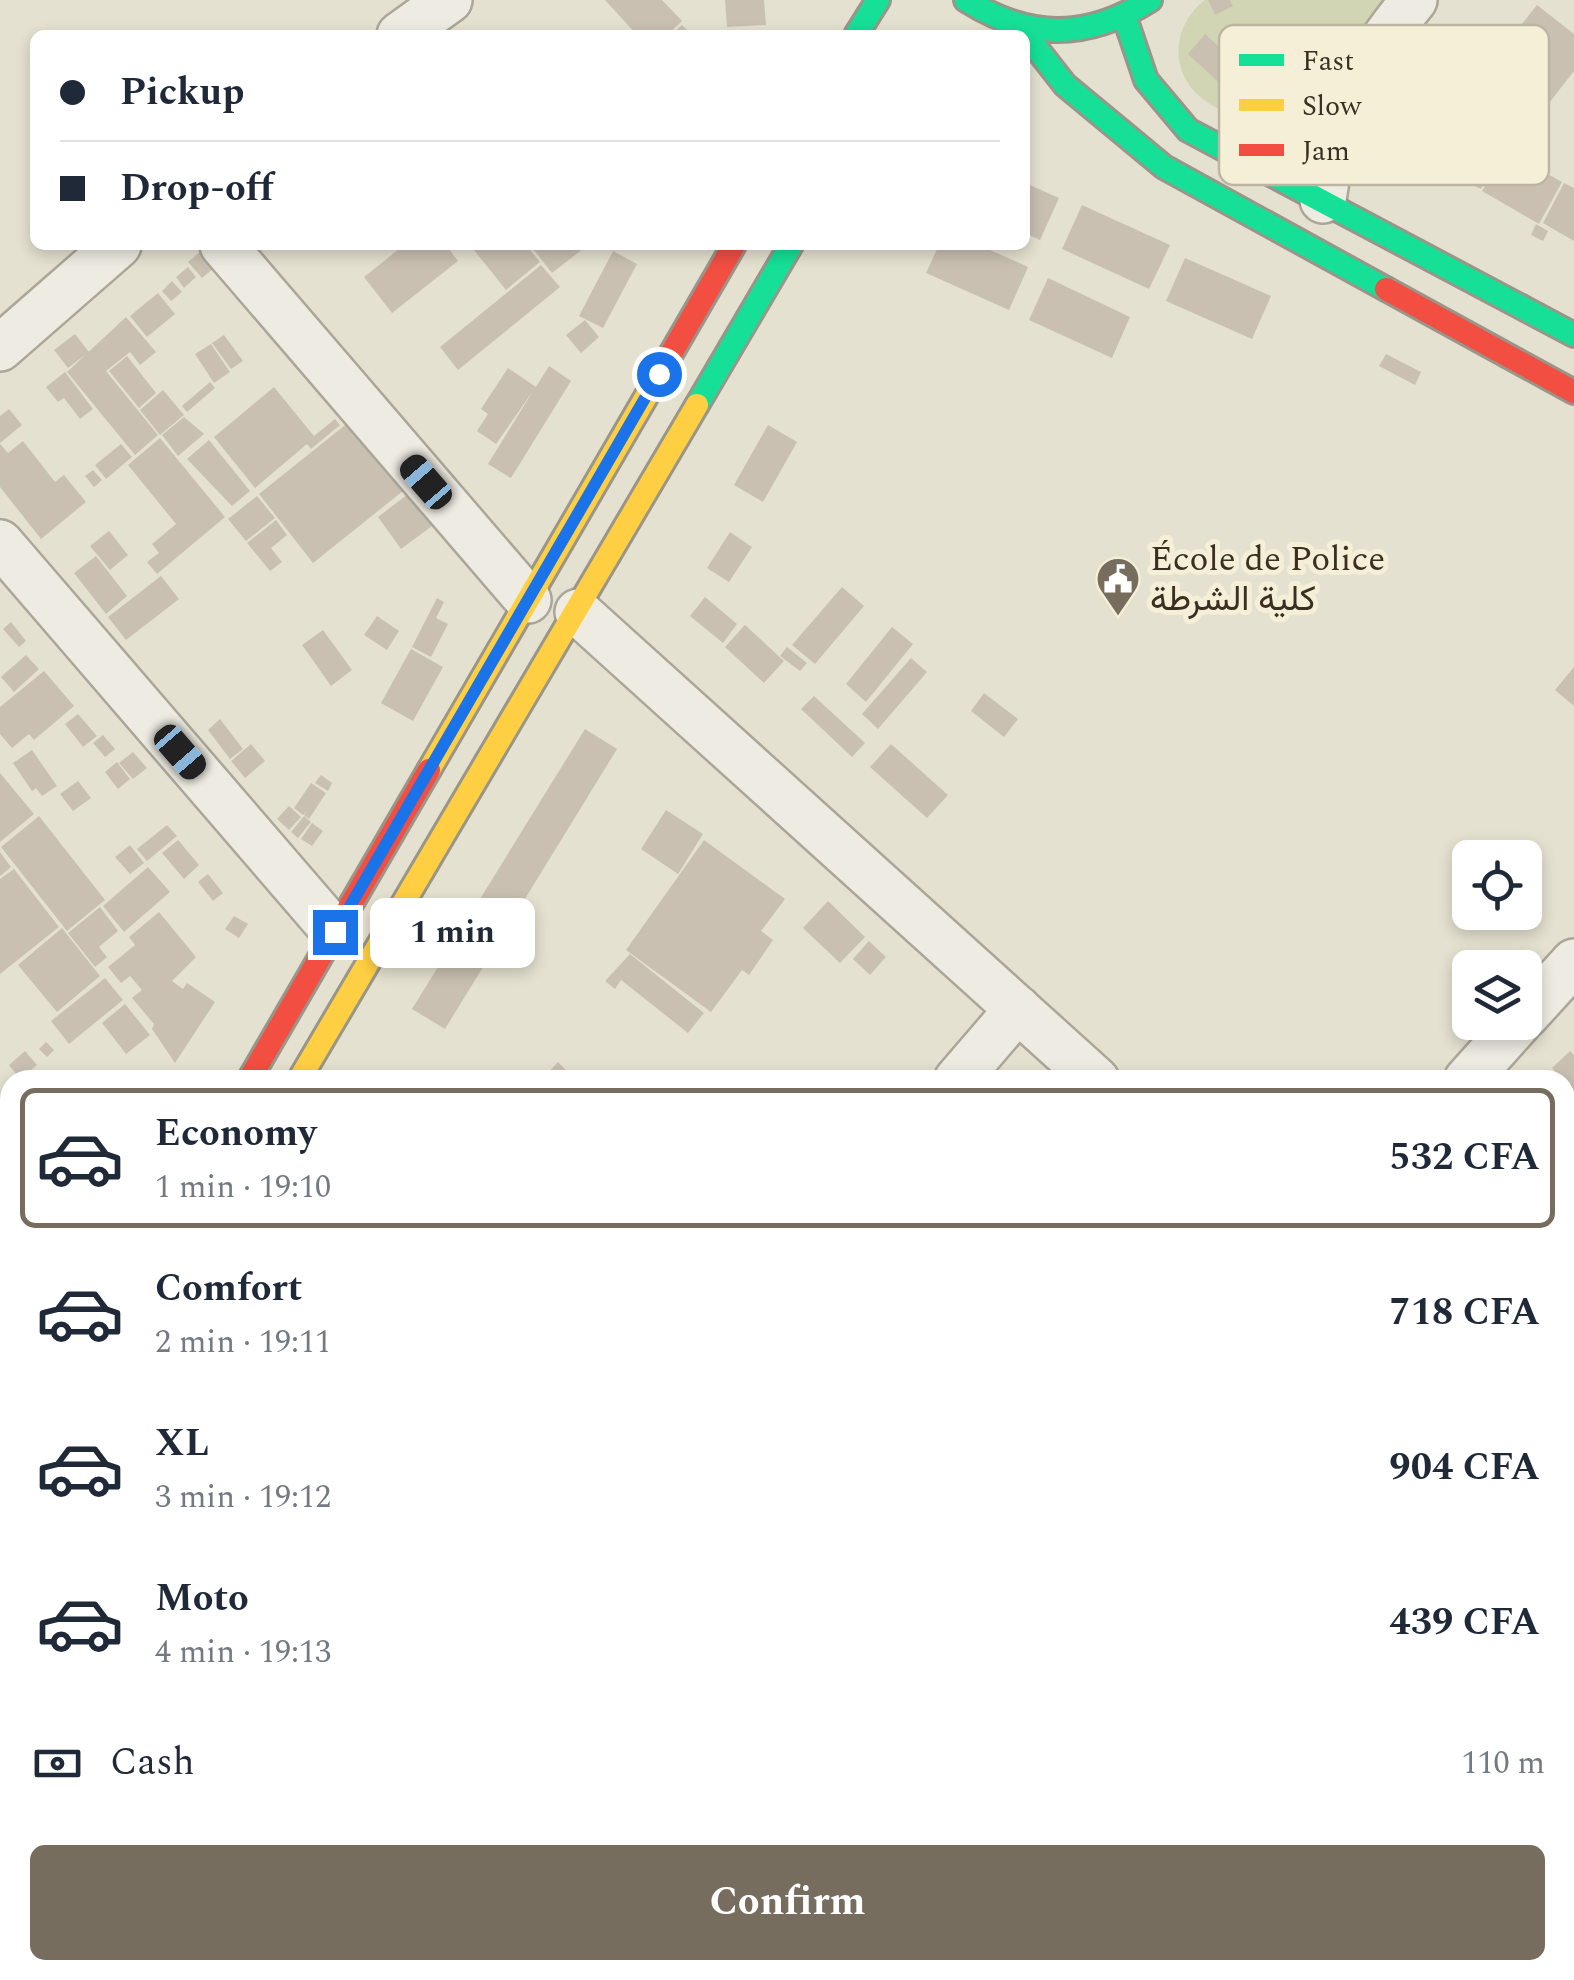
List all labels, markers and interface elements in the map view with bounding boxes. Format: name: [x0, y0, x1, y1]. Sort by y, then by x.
legend: [1219, 25, 1549, 185]
text: Fast: [1302, 40, 1354, 83]
text: Pickup: [120, 64, 244, 122]
text: Slow: [1302, 85, 1362, 128]
text: Jam: [1302, 130, 1350, 173]
text: Drop-off: [120, 160, 274, 218]
route start: [637, 352, 682, 397]
car: [395, 450, 457, 514]
place label: École de Police كلية الشرطة: [1150, 533, 1385, 626]
public building icon: École de Police كلية الشرطة: [1095, 556, 1141, 617]
car: [149, 720, 211, 784]
map controls: [1452, 840, 1542, 1040]
button: locate: [1452, 840, 1542, 930]
callout: 1 min: [370, 897, 535, 967]
text: 1 min: [410, 908, 495, 957]
route end: [313, 910, 358, 955]
button: layers: [1452, 950, 1542, 1040]
text: Economy: [155, 1105, 316, 1163]
icon: car: [35, 1113, 125, 1203]
text: 532 CFA: [1389, 1129, 1540, 1187]
text: 1 min · 19:10: [155, 1163, 331, 1212]
text: Comfort: [155, 1260, 302, 1318]
icon: car: [35, 1268, 125, 1358]
text: 718 CFA: [1389, 1284, 1540, 1342]
text: 2 min · 19:11: [155, 1318, 331, 1367]
text: XL: [155, 1415, 209, 1473]
icon: car: [35, 1423, 125, 1513]
text: 904 CFA: [1389, 1439, 1540, 1497]
text: 3 min · 19:12: [155, 1473, 331, 1522]
text: Moto: [155, 1570, 249, 1628]
icon: car: [35, 1578, 125, 1668]
text: 439 CFA: [1389, 1594, 1540, 1652]
text: 4 min · 19:13: [155, 1628, 331, 1677]
text: Cash: [110, 1734, 195, 1792]
icon: cash: [30, 1736, 85, 1791]
text: 110 m: [1461, 1739, 1545, 1788]
button: Confirm: [30, 1845, 1545, 1960]

